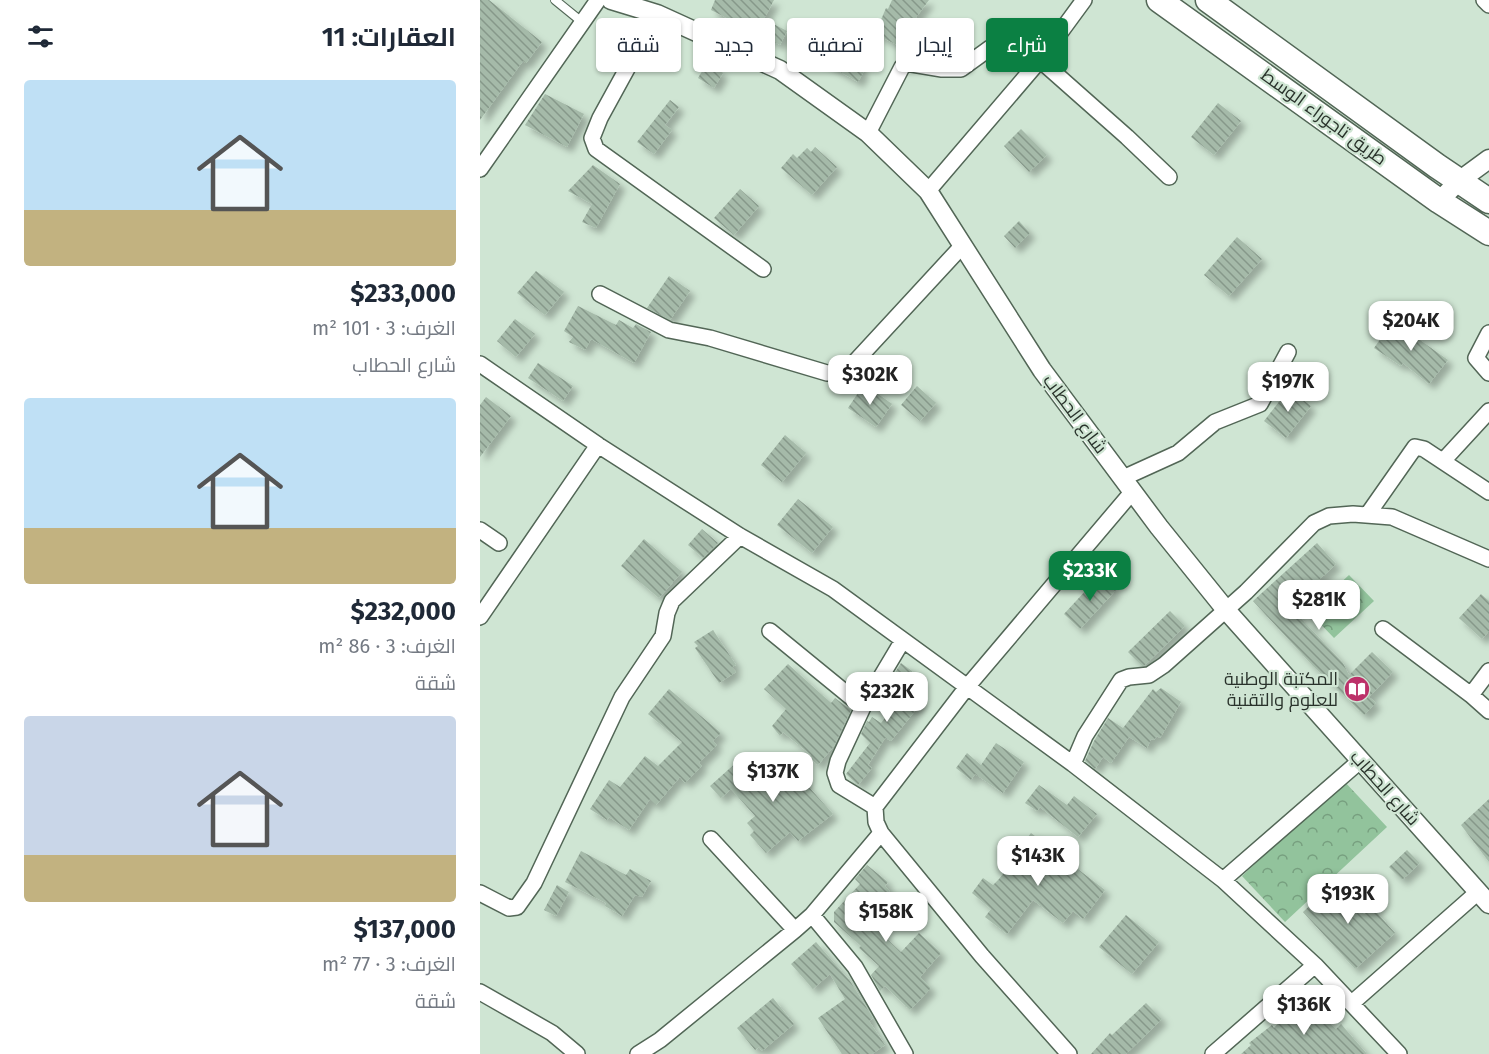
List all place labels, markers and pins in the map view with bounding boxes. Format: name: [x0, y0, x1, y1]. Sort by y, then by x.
pin: $204K: [1369, 301, 1453, 352]
pin: $302K: [828, 355, 912, 406]
pin: $197K: [1246, 362, 1330, 413]
pin: $233K: [1048, 551, 1132, 602]
pin: $281K: [1277, 580, 1361, 631]
place label: المكتبة الوطنية للعلوم والتقنية: [1224, 668, 1338, 712]
pin: $232K: [845, 672, 929, 723]
library icon: المكتبة الوطنية للعلوم والتقنية: [1342, 674, 1372, 704]
pin: $137K: [731, 752, 815, 803]
pin: $143K: [996, 836, 1080, 887]
pin: $193K: [1306, 874, 1390, 925]
pin: $158K: [844, 892, 928, 943]
pin: $136K: [1262, 985, 1346, 1036]

